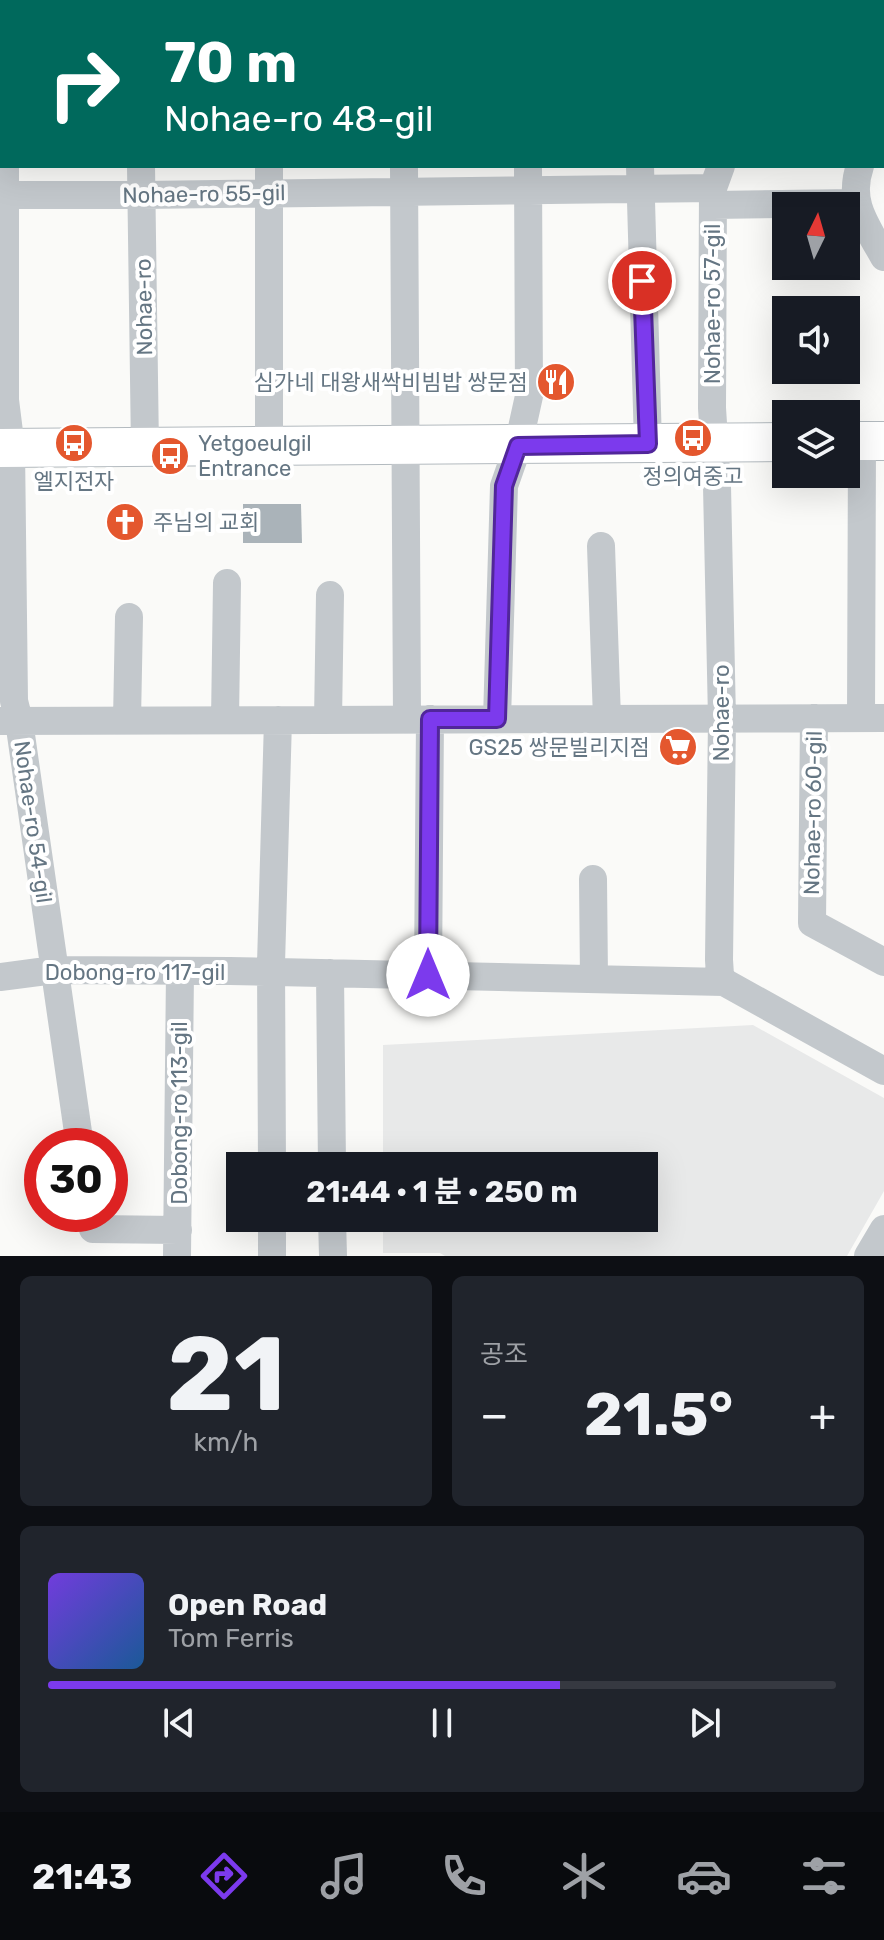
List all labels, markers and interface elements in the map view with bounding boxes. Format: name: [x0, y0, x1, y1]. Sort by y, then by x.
text: 70 m: [164, 30, 297, 96]
icon: right: [32, 32, 136, 136]
text: Nohae-ro 48-gil: [164, 97, 434, 140]
street label: Nohae-ro 55-gil: [122, 179, 286, 209]
north arrow: [772, 192, 860, 280]
map controls: [772, 192, 860, 488]
street label: Nohae-ro 57-gil: [699, 224, 726, 384]
pin: [608, 247, 676, 315]
street label: Nohae-ro: [130, 258, 158, 356]
icon: arrive: [620, 259, 664, 303]
button: sound: [772, 296, 860, 384]
restaurant icon: 심가네 대왕새싹비빔밥 쌍문점: [535, 361, 577, 403]
place label: 심가네 대왕새싹비빔밥 쌍문점: [254, 369, 528, 396]
button: layers: [772, 400, 860, 488]
bus stop icon: 정의여중고: [672, 417, 714, 459]
bus stop icon: 엘지전자: [53, 422, 95, 464]
place label: Yetgoeulgil Entrance: [198, 430, 312, 482]
bus stop icon: Yetgoeulgil Entrance: [149, 435, 191, 477]
place label: 정의여중고: [642, 463, 744, 490]
place label: 엘지전자: [34, 468, 114, 495]
church icon: 주님의 교회: [104, 501, 146, 543]
place label: 주님의 교회: [153, 509, 260, 536]
street label: Nohae-ro: [708, 664, 735, 762]
supermarket icon: GS25 쌍문빌리지점: [657, 726, 699, 768]
street label: Nohae-ro 60-gil: [798, 731, 828, 895]
place label: GS25 쌍문빌리지점: [469, 734, 650, 761]
street label: Nohae-ro 54-gil: [8, 739, 58, 905]
position arrow: [386, 933, 470, 1017]
street label: Dobong-ro 117-gil: [45, 959, 225, 986]
street label: Dobong-ro 113-gil: [166, 1021, 193, 1205]
speed limit sign: 30: [24, 1128, 128, 1232]
text: 21:44 · 1 분 · 250 m: [306, 1174, 578, 1210]
text: 21: [166, 1313, 286, 1436]
text: 공조: [480, 1339, 528, 1370]
text: 21.5°: [584, 1379, 733, 1450]
text: −: [480, 1389, 509, 1441]
text: +: [809, 1389, 836, 1441]
text: km/h: [194, 1427, 258, 1458]
text: Open Road: [168, 1587, 327, 1623]
text: Tom Ferris: [168, 1623, 294, 1654]
icon: previous: [157, 1701, 201, 1745]
icon: pause: [420, 1701, 464, 1745]
icon: next: [683, 1701, 727, 1745]
icon: directions: [196, 1848, 252, 1904]
icon: music: [316, 1848, 372, 1904]
icon: phone: [436, 1848, 492, 1904]
icon: climate: [556, 1848, 612, 1904]
icon: car: [676, 1848, 732, 1904]
icon: filters: [796, 1848, 852, 1904]
text: 21:43: [32, 1855, 132, 1898]

